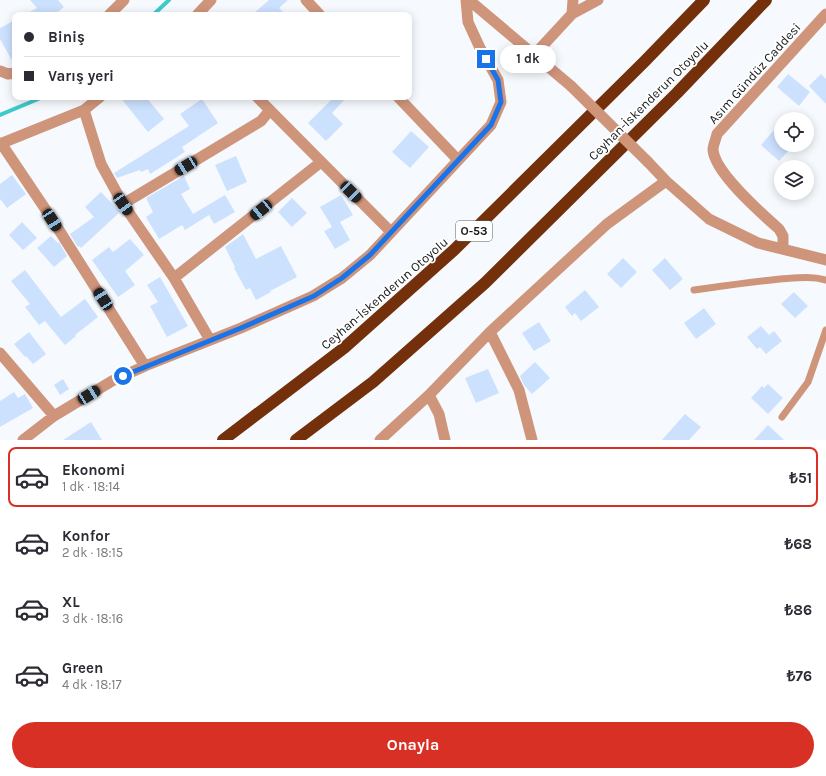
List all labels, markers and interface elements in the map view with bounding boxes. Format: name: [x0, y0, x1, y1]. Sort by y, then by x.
street label: Asım Gündüz Caddesi: [705, 20, 804, 127]
text: Biniş: [48, 28, 85, 46]
street label: Ceyhan-İskenderun Otoyolu: [585, 37, 711, 163]
callout: 1 dk: [500, 45, 556, 73]
route end: [477, 50, 495, 68]
text: 1 dk: [516, 51, 540, 66]
text: Varış yeri: [48, 67, 114, 85]
map controls: [774, 112, 814, 200]
button: locate: [774, 112, 814, 152]
car: [173, 155, 199, 177]
button: layers: [774, 160, 814, 200]
car: [338, 179, 364, 205]
car: [111, 191, 135, 217]
car: [248, 198, 274, 222]
car: [40, 207, 64, 233]
road number: O-53: [456, 221, 492, 241]
street label: Ceyhan-İskenderun Otoyolu: [318, 234, 451, 353]
car: [91, 286, 115, 312]
route start: [114, 367, 132, 385]
car: [76, 384, 102, 406]
icon: car: [14, 459, 50, 495]
text: Ekonomi: [62, 461, 125, 479]
text: ₺51: [789, 469, 812, 487]
text: 1 dk · 18:14: [62, 479, 120, 494]
icon: car: [14, 525, 50, 561]
text: Konfor: [62, 527, 110, 545]
text: ₺68: [785, 535, 812, 553]
text: 2 dk · 18:15: [62, 545, 123, 560]
icon: car: [14, 591, 50, 627]
text: XL: [62, 593, 80, 611]
text: ₺86: [785, 601, 812, 619]
text: 3 dk · 18:16: [62, 611, 123, 626]
icon: car: [14, 657, 50, 693]
text: Green: [62, 659, 103, 677]
text: ₺76: [787, 667, 812, 685]
text: 4 dk · 18:17: [62, 677, 122, 692]
button: Onayla: [12, 722, 814, 768]

